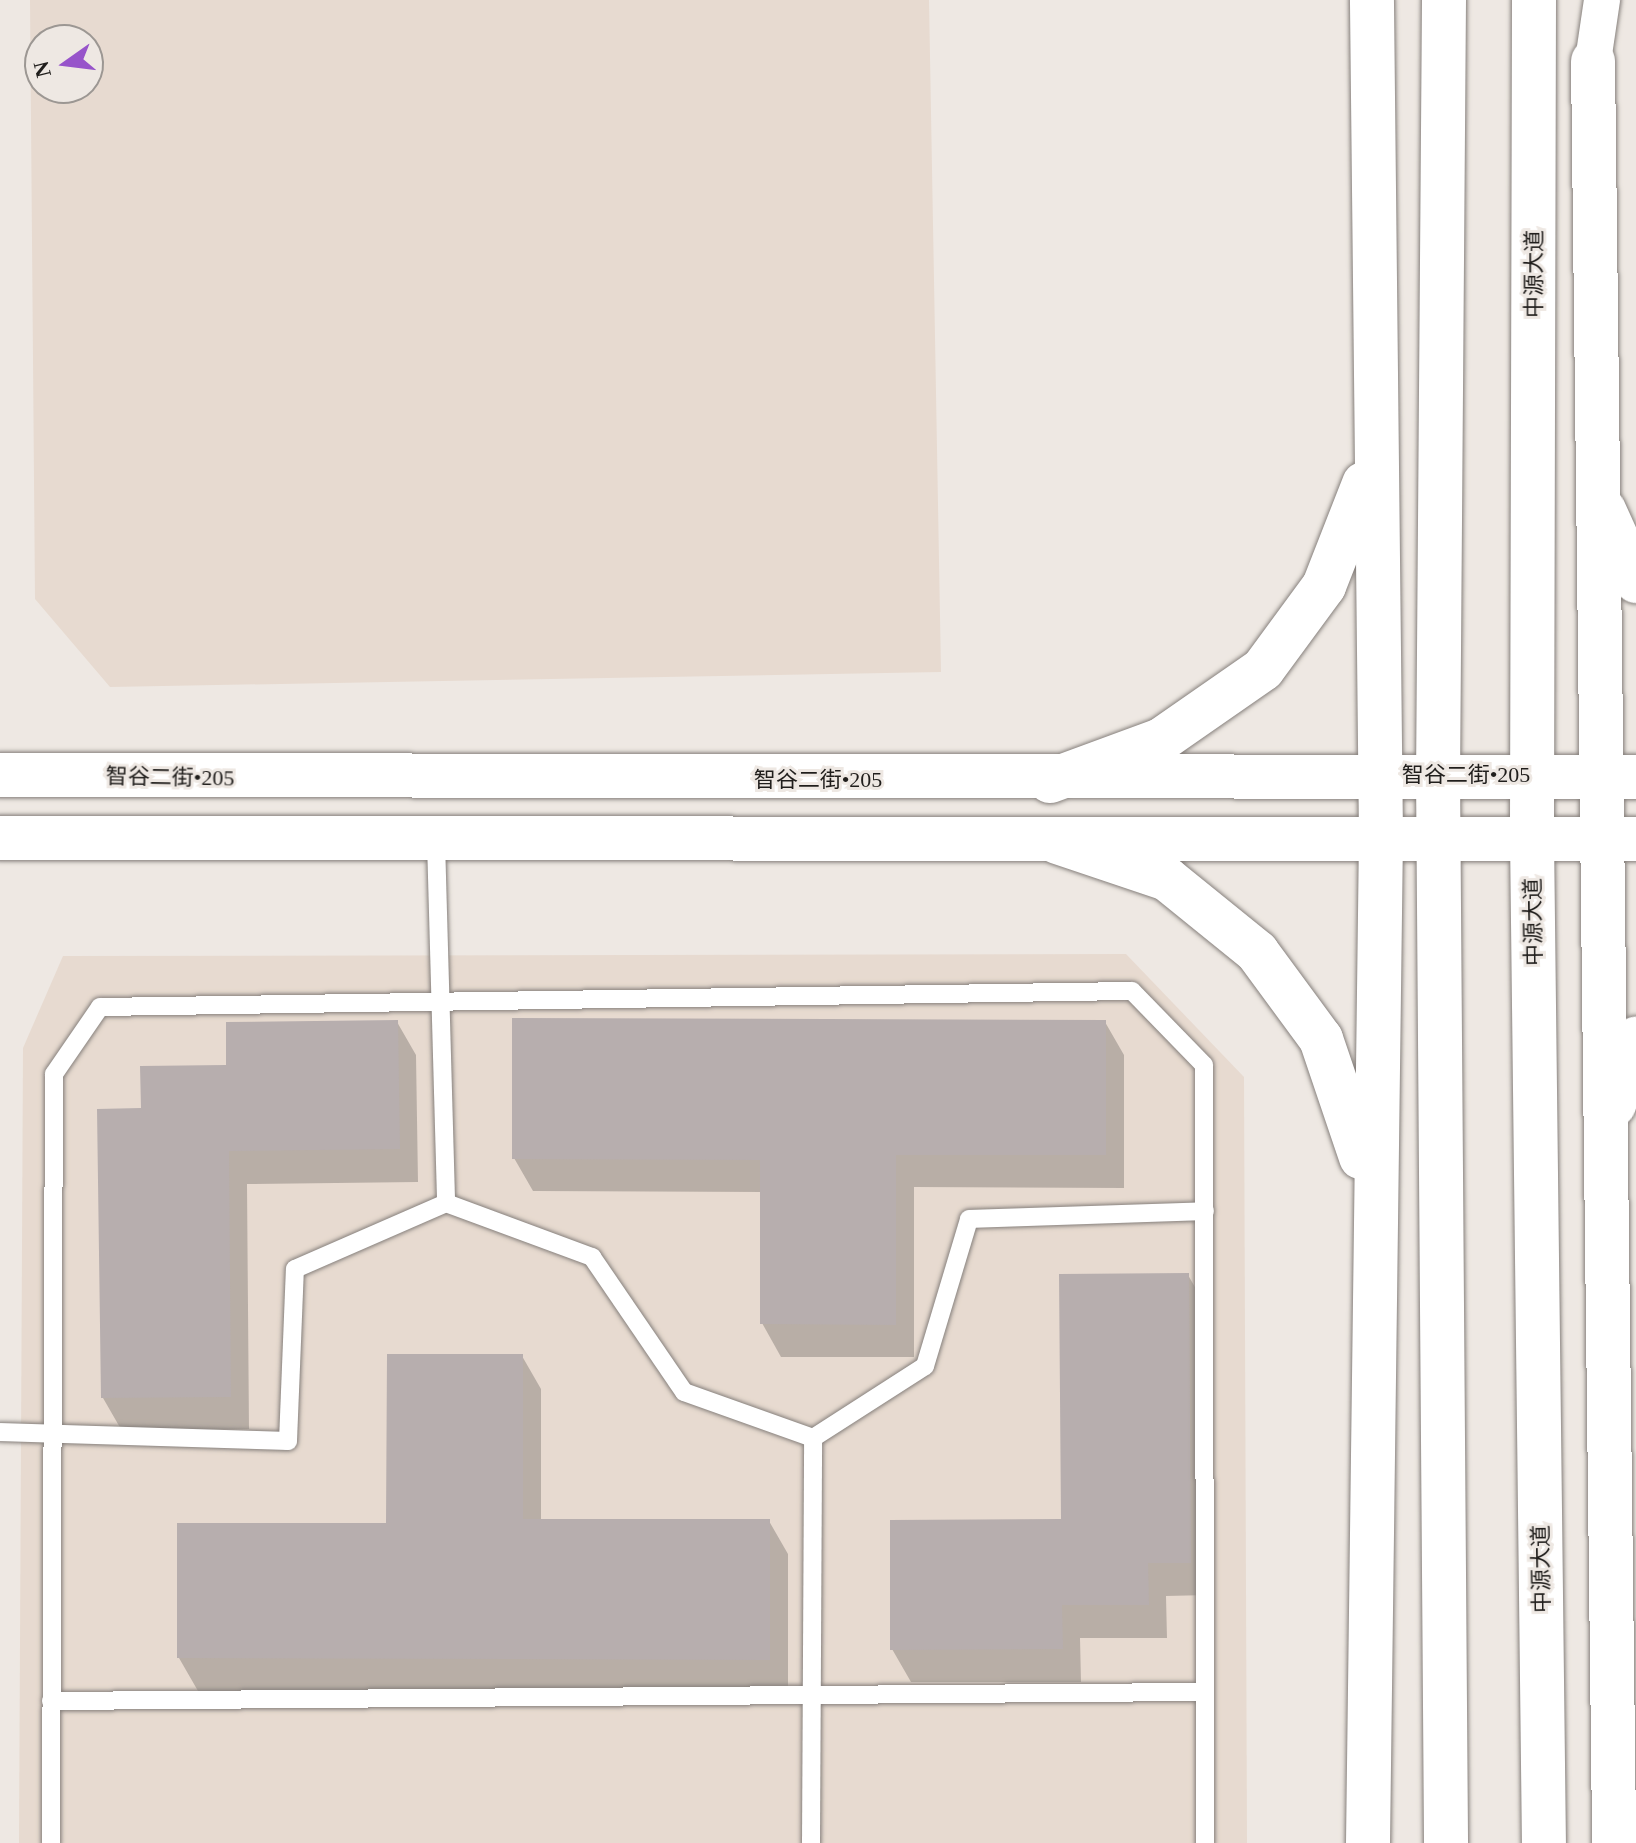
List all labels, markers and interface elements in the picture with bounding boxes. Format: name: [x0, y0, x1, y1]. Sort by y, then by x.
north arrow: [24, 24, 104, 104]
text: N: [28, 59, 56, 80]
street label: 中源大道: [1521, 230, 1547, 318]
street label: 智谷二街•205: [1402, 762, 1530, 788]
street label: 智谷二街•205: [105, 763, 235, 791]
street label: 智谷二街•205: [754, 767, 882, 793]
street label: 中源大道: [1519, 878, 1547, 966]
street label: 中源大道: [1527, 1525, 1555, 1613]

